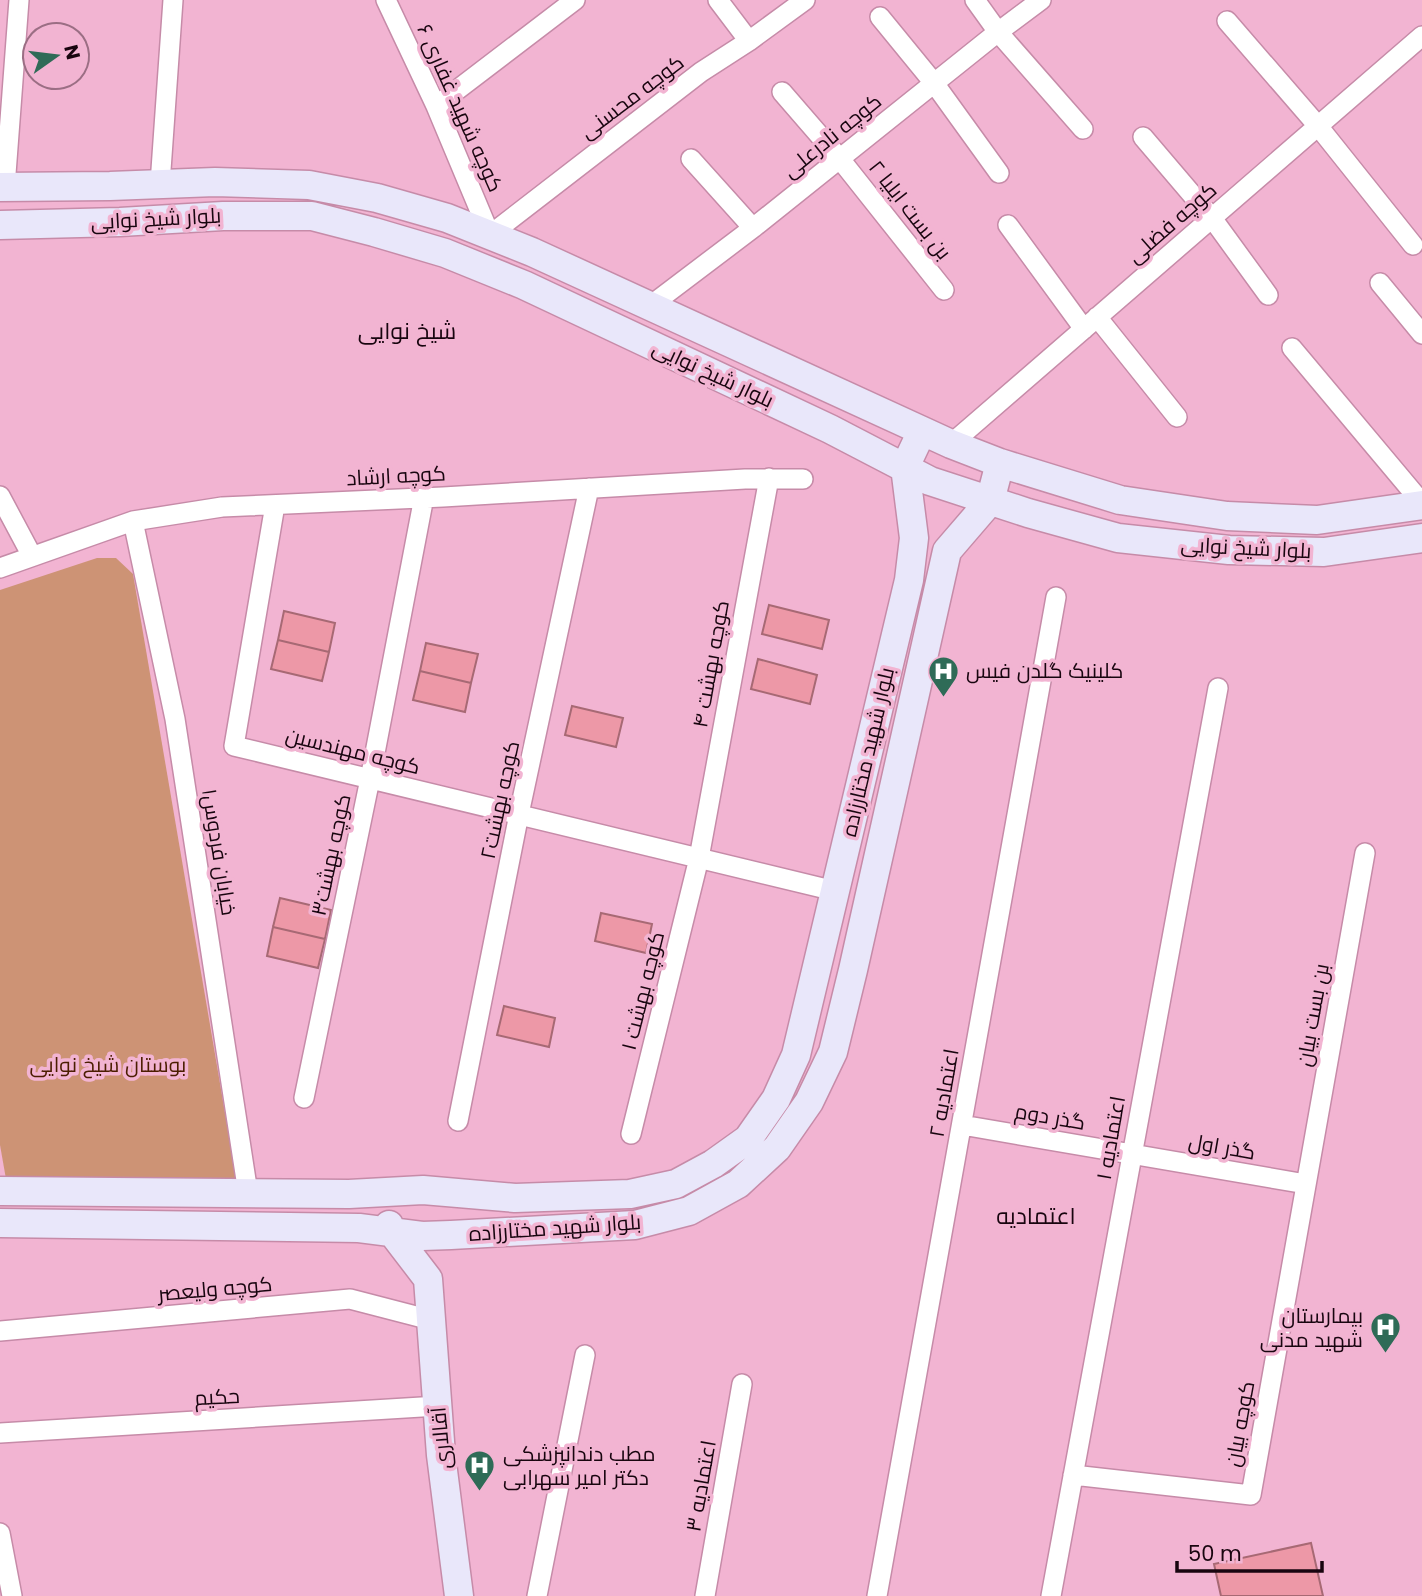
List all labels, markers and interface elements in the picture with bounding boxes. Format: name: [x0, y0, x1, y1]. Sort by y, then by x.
street label: کوچه شهید غفاری ۶: [410, 19, 511, 196]
north arrow: [21, 21, 91, 91]
text: N: [57, 42, 87, 62]
street label: کوچه محسنی: [574, 48, 690, 145]
street label: کوچه نادرعلی: [776, 87, 887, 185]
street label: بن بست ایلیا ۲: [862, 154, 958, 266]
street label: کوچه فضلی: [1121, 175, 1223, 270]
street label: بلوار شیخ نوایی: [90, 201, 222, 236]
district label: شیخ نوایی: [358, 315, 456, 347]
street label: بلوار شیخ نوایی: [648, 333, 779, 414]
street label: کوچه ارشاد: [346, 458, 446, 493]
street label: بلوار شیخ نوایی: [1180, 530, 1312, 565]
street label: کوچه بهشت ۴: [685, 598, 736, 730]
hospital icon: کلینیک گلدن فیس: [926, 654, 960, 698]
place label: کلینیک گلدن فیس: [966, 656, 1123, 685]
street label: بلوار شهید مختارزاده: [834, 664, 901, 839]
street label: کوچه مهندسین: [283, 720, 423, 781]
street label: کوچه بهشت۲: [473, 738, 526, 862]
street label: خیابان فردوس۱: [195, 786, 244, 917]
street label: کوچه بهشت۳: [303, 791, 358, 918]
street label: کوچه بهشت ۱: [614, 928, 671, 1053]
street label: بن بست بیان: [1289, 961, 1336, 1069]
street label: اعتمادیه ۲: [921, 1046, 966, 1139]
park label: بوستان شیخ نوایی: [30, 1050, 186, 1079]
street label: اعتمادیه ۱: [1089, 1094, 1132, 1182]
street label: گذر دوم: [1012, 1096, 1088, 1137]
street label: گذر اول: [1186, 1126, 1258, 1167]
district label: اعتمادیه: [996, 1200, 1076, 1232]
street label: بلوار شهید مختارزاده: [468, 1207, 642, 1248]
street label: کوچه ولیعصر: [155, 1269, 273, 1308]
place label: بیمارستان شهید مدنی: [1260, 1301, 1363, 1354]
hospital icon: بیمارستان شهید مدنی: [1369, 1311, 1403, 1355]
street label: کوچه بیان: [1218, 1379, 1261, 1469]
street label: حکیم: [193, 1381, 240, 1412]
street label: آقالاری: [423, 1405, 458, 1470]
street label: اعتمادیه ۳: [678, 1438, 723, 1534]
place label: مطب دندانپزشکی دکتر امیر سهرابی: [503, 1439, 655, 1492]
hospital icon: مطب دندانپزشکی دکتر امیر سهرابی: [463, 1449, 497, 1493]
scale bar: [1177, 1530, 1322, 1574]
text: 50 m: [1188, 1539, 1242, 1568]

